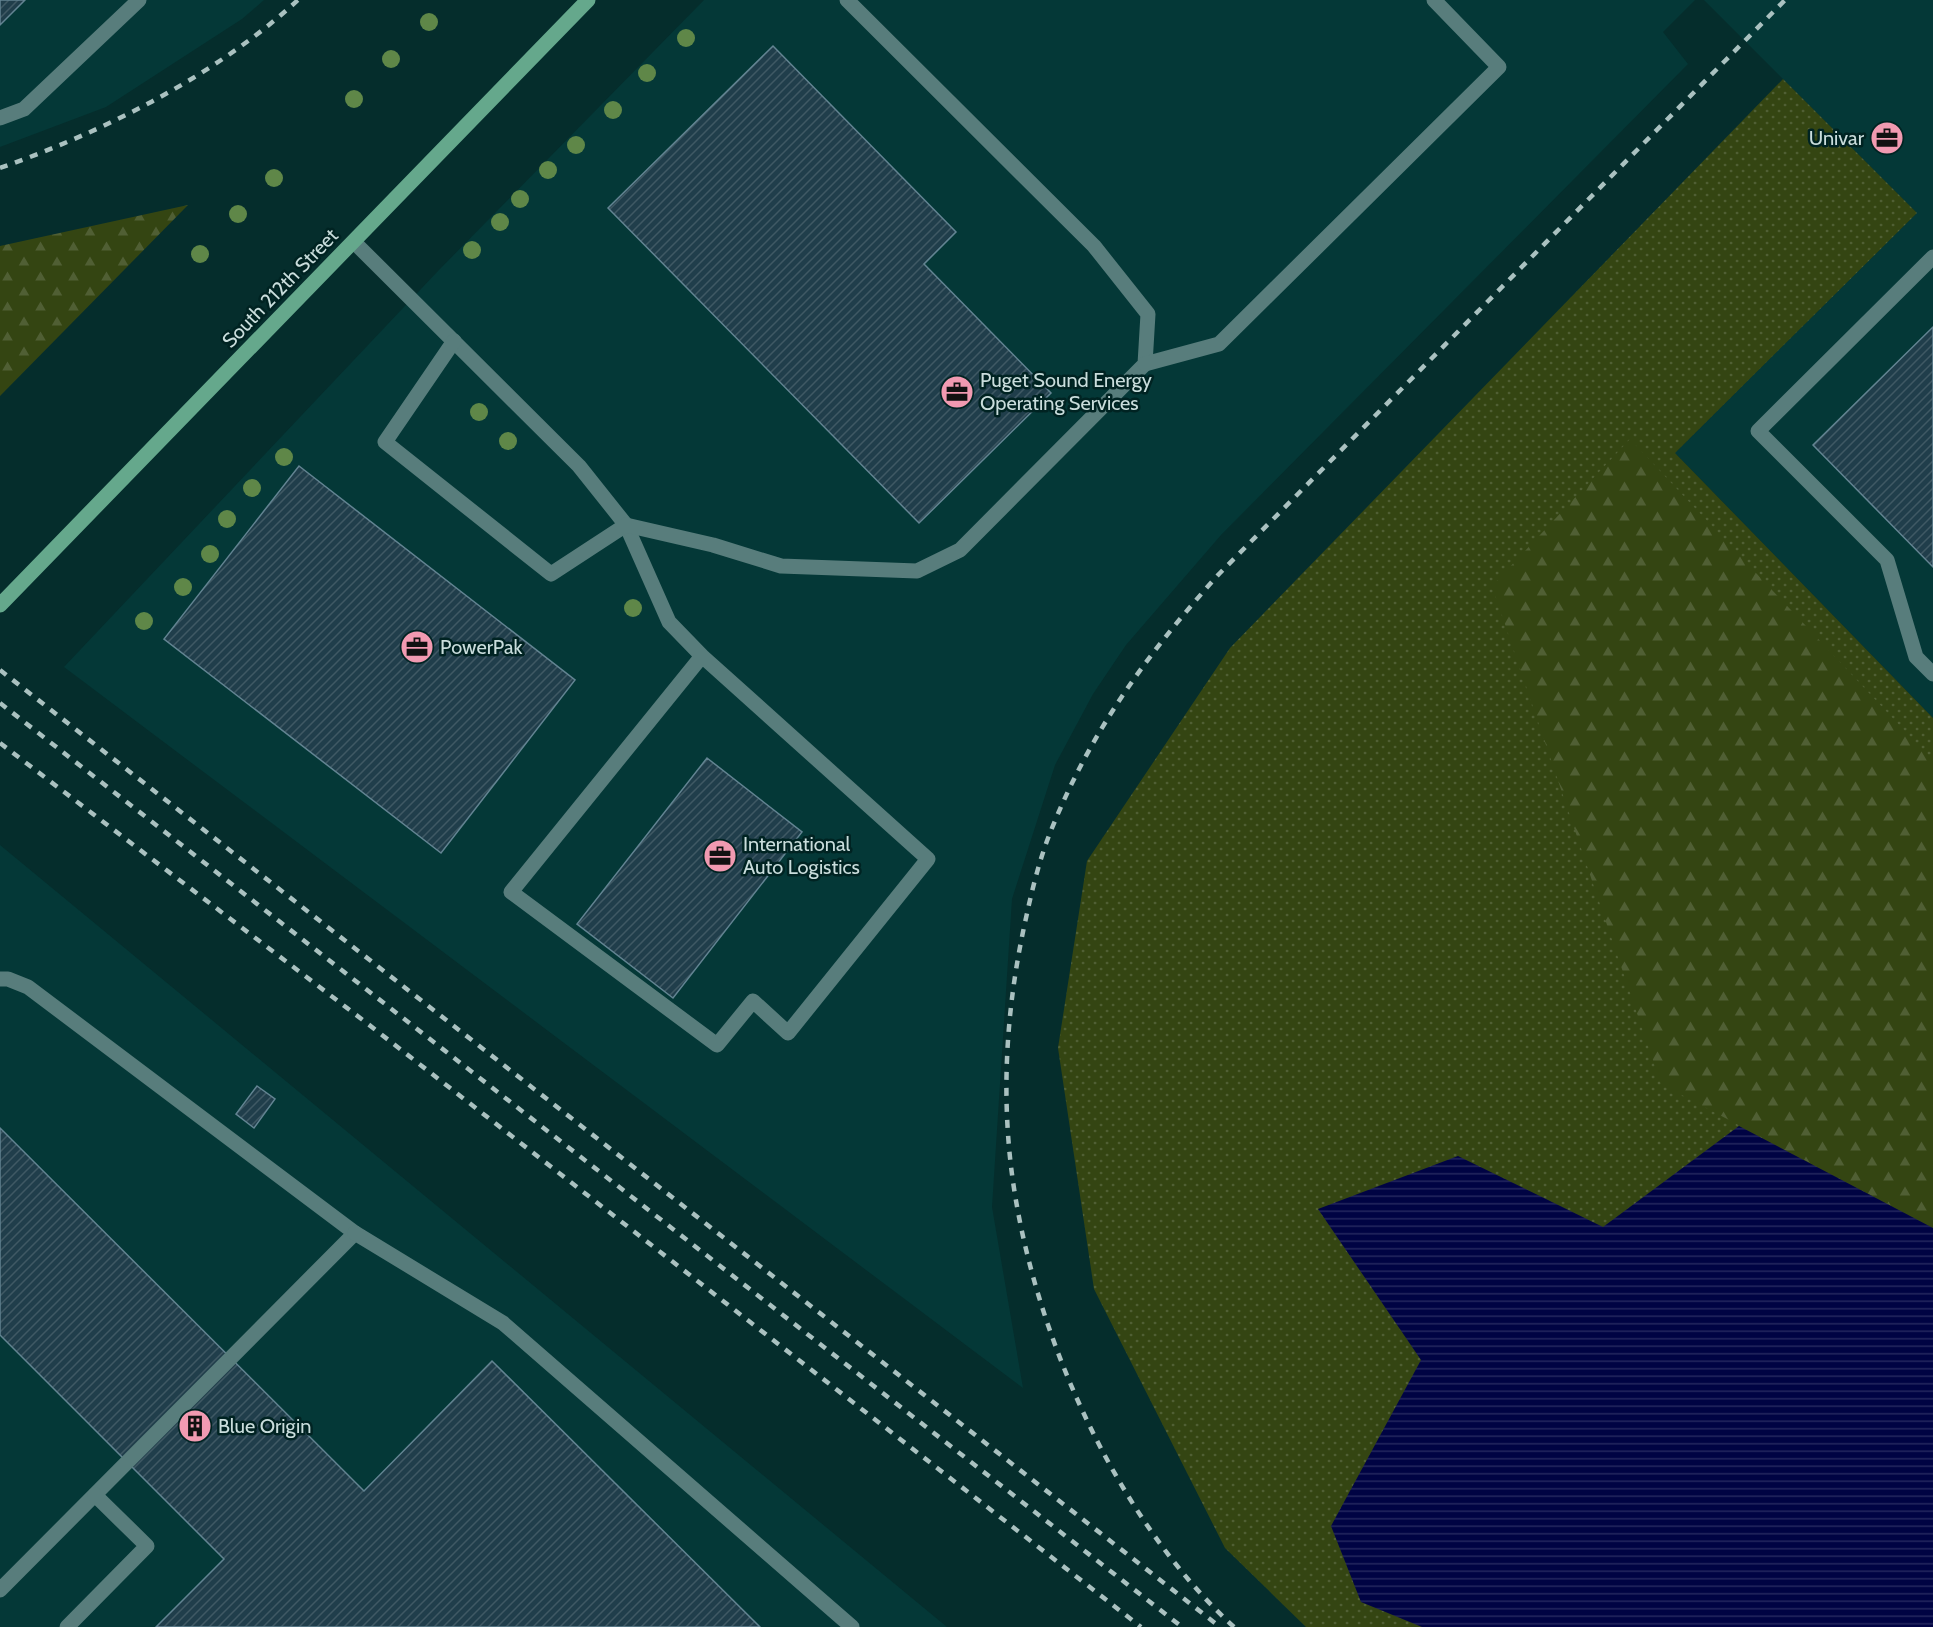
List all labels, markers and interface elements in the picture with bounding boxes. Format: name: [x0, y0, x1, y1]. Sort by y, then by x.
office icon: Univar: [1869, 120, 1905, 156]
place label: Univar: [1809, 126, 1865, 150]
street label: South 212th Street: [217, 223, 343, 353]
place label: Puget Sound Energy Operating Services: [980, 368, 1152, 415]
office icon: Puget Sound Energy Operating Services: [939, 374, 975, 410]
office icon: PowerPak: [399, 629, 435, 665]
place label: PowerPak: [440, 635, 523, 659]
place label: International Auto Logistics: [743, 832, 860, 879]
office icon: International Auto Logistics: [702, 838, 738, 874]
building icon: Blue Origin: [177, 1408, 213, 1444]
place label: Blue Origin: [218, 1414, 311, 1438]

